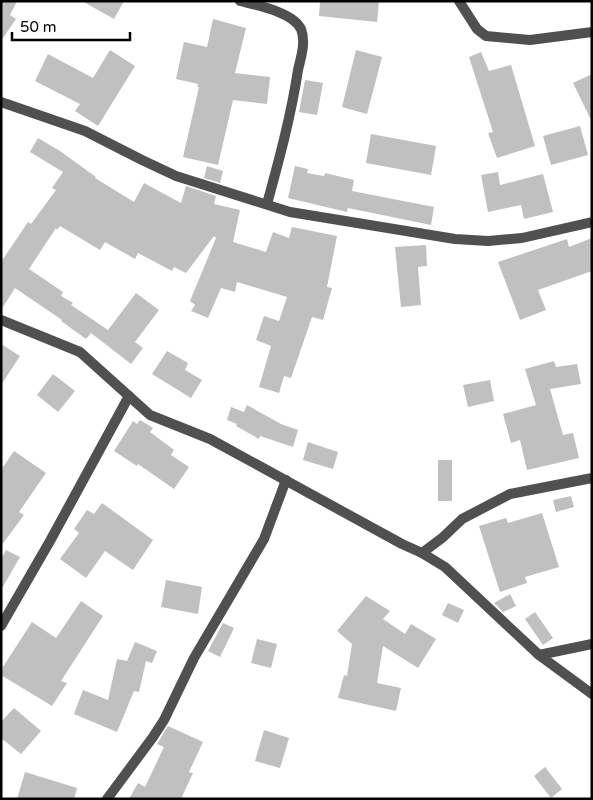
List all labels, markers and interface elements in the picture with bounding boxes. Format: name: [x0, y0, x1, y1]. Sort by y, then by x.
scale bar: [12, 10, 130, 42]
text: 50 m: [20, 18, 57, 36]

